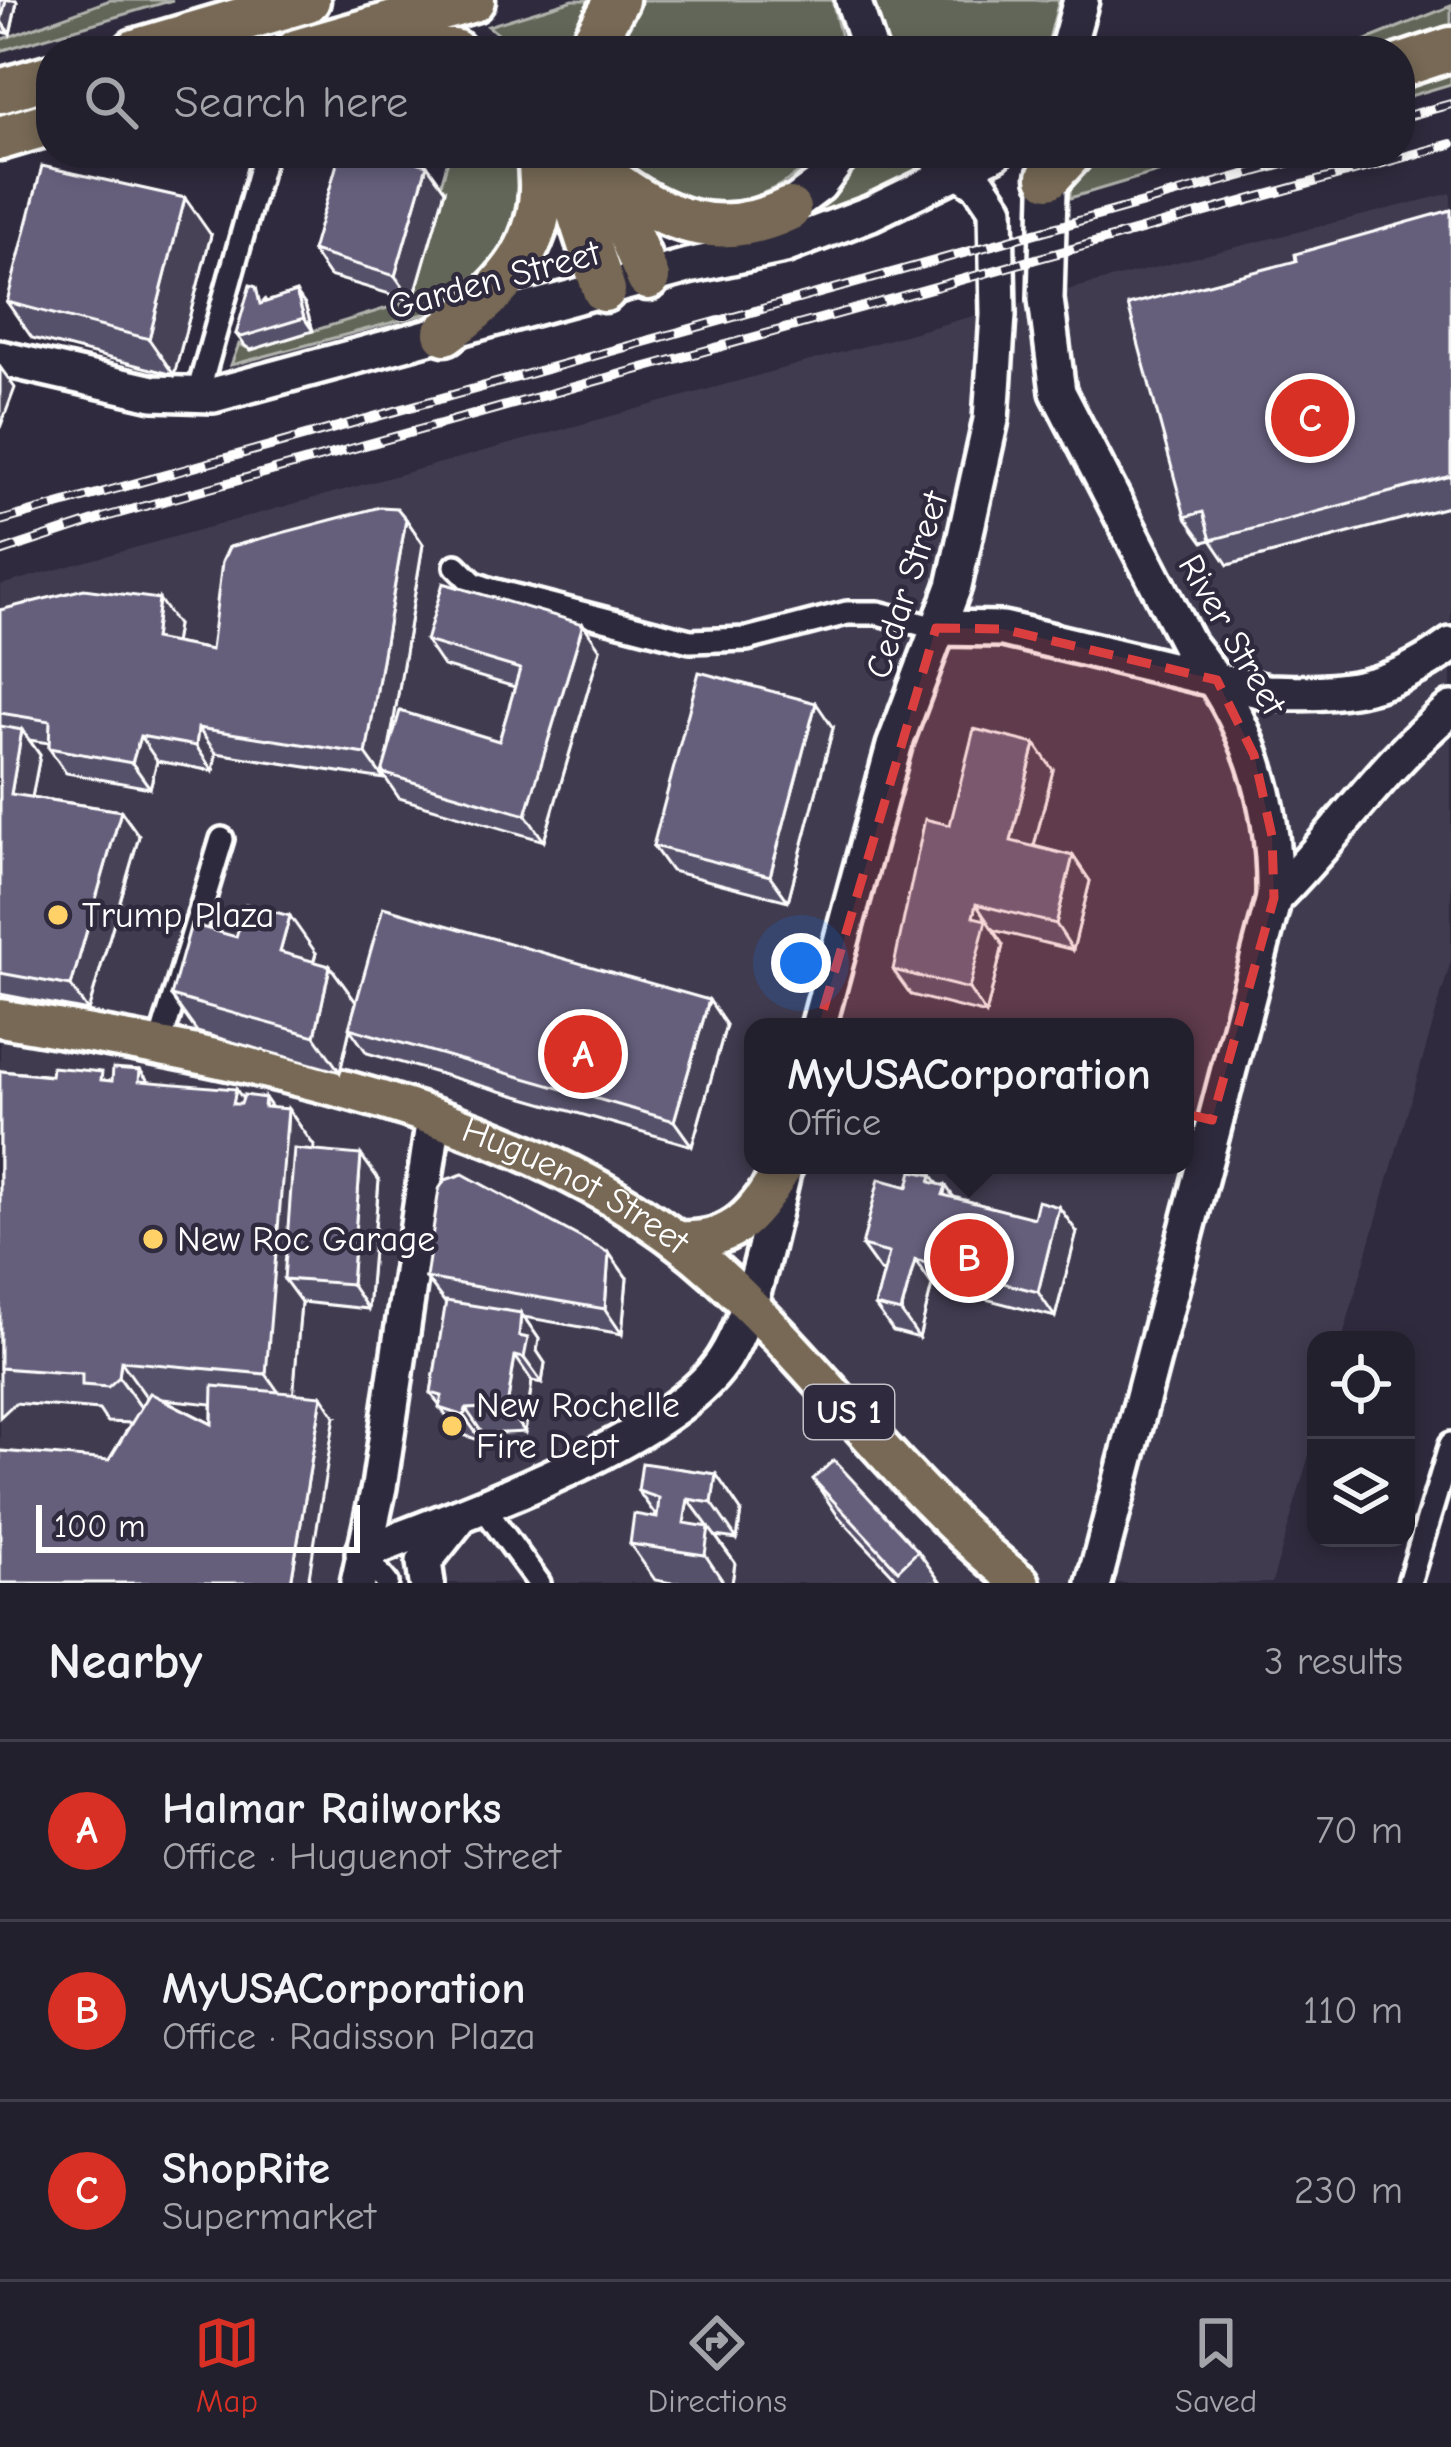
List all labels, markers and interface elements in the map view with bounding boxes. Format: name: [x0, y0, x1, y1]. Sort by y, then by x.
search box: [36, 36, 1415, 168]
icon: search: [78, 69, 144, 135]
text: Search here: [174, 76, 408, 128]
street label: Garden Street: [384, 232, 606, 328]
pin: C: [1271, 373, 1349, 463]
street label: Cedar Street: [857, 485, 957, 684]
street label: River Street: [1170, 547, 1295, 724]
place label: Trump Plaza: [82, 895, 274, 936]
marker: Trump Plaza: [45, 902, 71, 928]
your location: [771, 933, 831, 993]
pin: A: [544, 1009, 622, 1099]
popup: [744, 1018, 1194, 1174]
text: MyUSACorporation: [787, 1048, 1151, 1100]
text: Office: [787, 1100, 881, 1145]
street label: Huguenot Street: [457, 1109, 698, 1263]
pin: B: [930, 1213, 1008, 1303]
place label: New Roc Garage: [177, 1219, 435, 1260]
marker: New Roc Garage: [140, 1226, 166, 1252]
map controls: [1307, 1331, 1415, 1547]
button: locate: [1307, 1331, 1415, 1439]
place label: New Rochelle Fire Dept: [476, 1385, 680, 1467]
road number: US 1: [804, 1385, 894, 1439]
marker: New Rochelle Fire Dept: [439, 1413, 465, 1439]
button: layers: [1307, 1439, 1415, 1547]
scale bar: [36, 1499, 360, 1552]
text: 100 m: [54, 1507, 146, 1545]
text: Nearby: [48, 1632, 202, 1691]
text: 3 results: [1264, 1639, 1403, 1684]
text: Halmar Railworks: [162, 1782, 501, 1834]
text: A: [76, 1808, 98, 1853]
text: 70 m: [1316, 1808, 1403, 1853]
text: Office · Huguenot Street: [162, 1834, 561, 1879]
text: MyUSACorporation: [162, 1962, 526, 2014]
text: B: [75, 1988, 99, 2033]
text: 110 m: [1303, 1988, 1403, 2033]
text: Office · Radisson Plaza: [162, 2014, 536, 2059]
text: ShopRite: [162, 2142, 330, 2194]
text: C: [75, 2168, 99, 2213]
text: 230 m: [1294, 2168, 1403, 2213]
text: Supermarket: [162, 2194, 376, 2239]
tab: Map: [194, 2310, 260, 2420]
tab: Directions: [648, 2310, 787, 2420]
tab: Saved: [1175, 2310, 1257, 2420]

